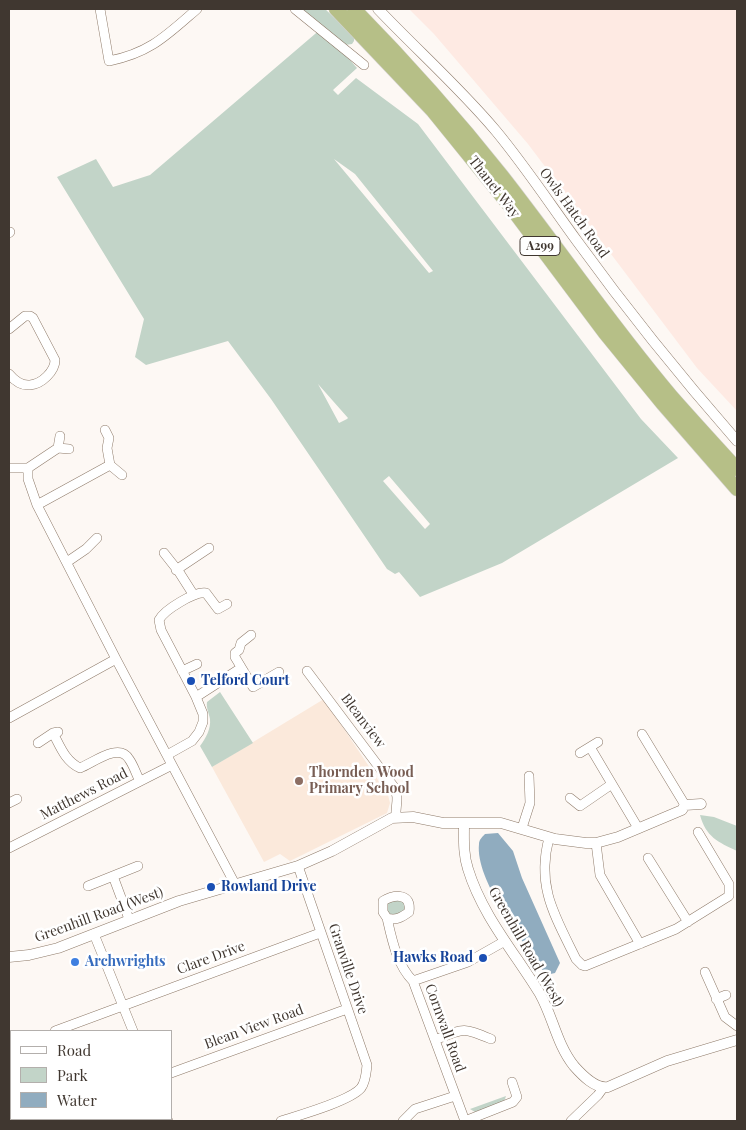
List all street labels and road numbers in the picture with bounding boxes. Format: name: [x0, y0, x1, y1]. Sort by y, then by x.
street label: Thanet Way: [465, 153, 523, 221]
street label: Owls Hatch Road: [536, 165, 612, 261]
road number: A299: [520, 237, 560, 256]
street label: Bleanview: [337, 691, 389, 751]
street label: Matthews Road: [37, 765, 131, 823]
street label: Greenhill Road (West): [32, 884, 166, 946]
street label: Greenhill Road (West): [485, 884, 567, 1010]
street label: Granville Drive: [325, 921, 371, 1017]
street label: Clare Drive: [175, 938, 247, 978]
street label: Cornwall Road: [421, 982, 469, 1074]
street label: Blean View Road: [202, 1001, 306, 1053]

